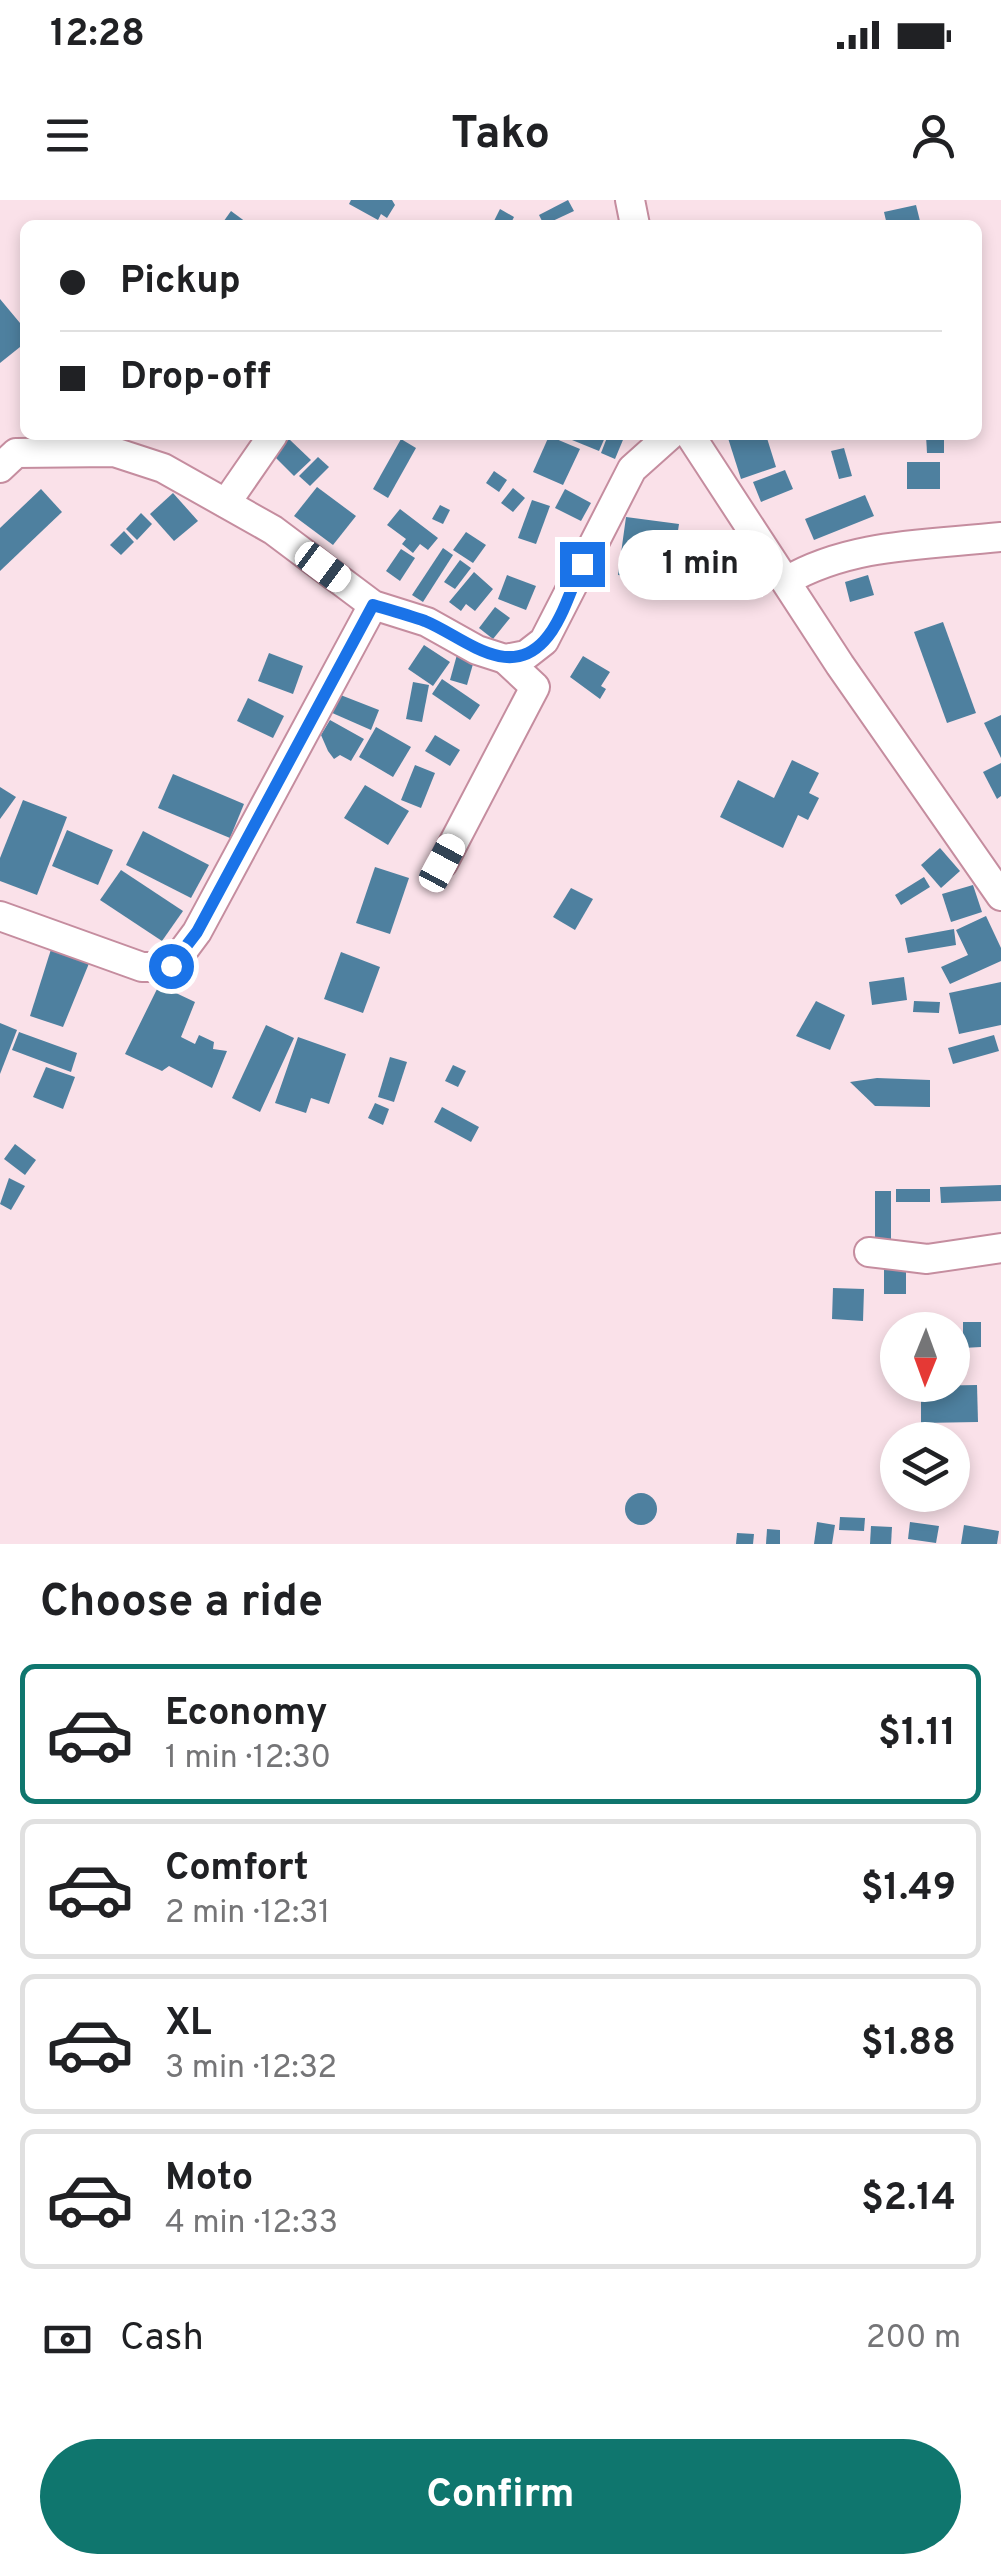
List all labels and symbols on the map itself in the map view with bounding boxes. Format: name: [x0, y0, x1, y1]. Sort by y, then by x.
callout: 1 min: [617, 529, 782, 599]
car: [290, 537, 356, 597]
route end: [560, 542, 605, 587]
car: [415, 829, 469, 897]
route start: [149, 944, 194, 989]
north arrow: [880, 1312, 970, 1402]

